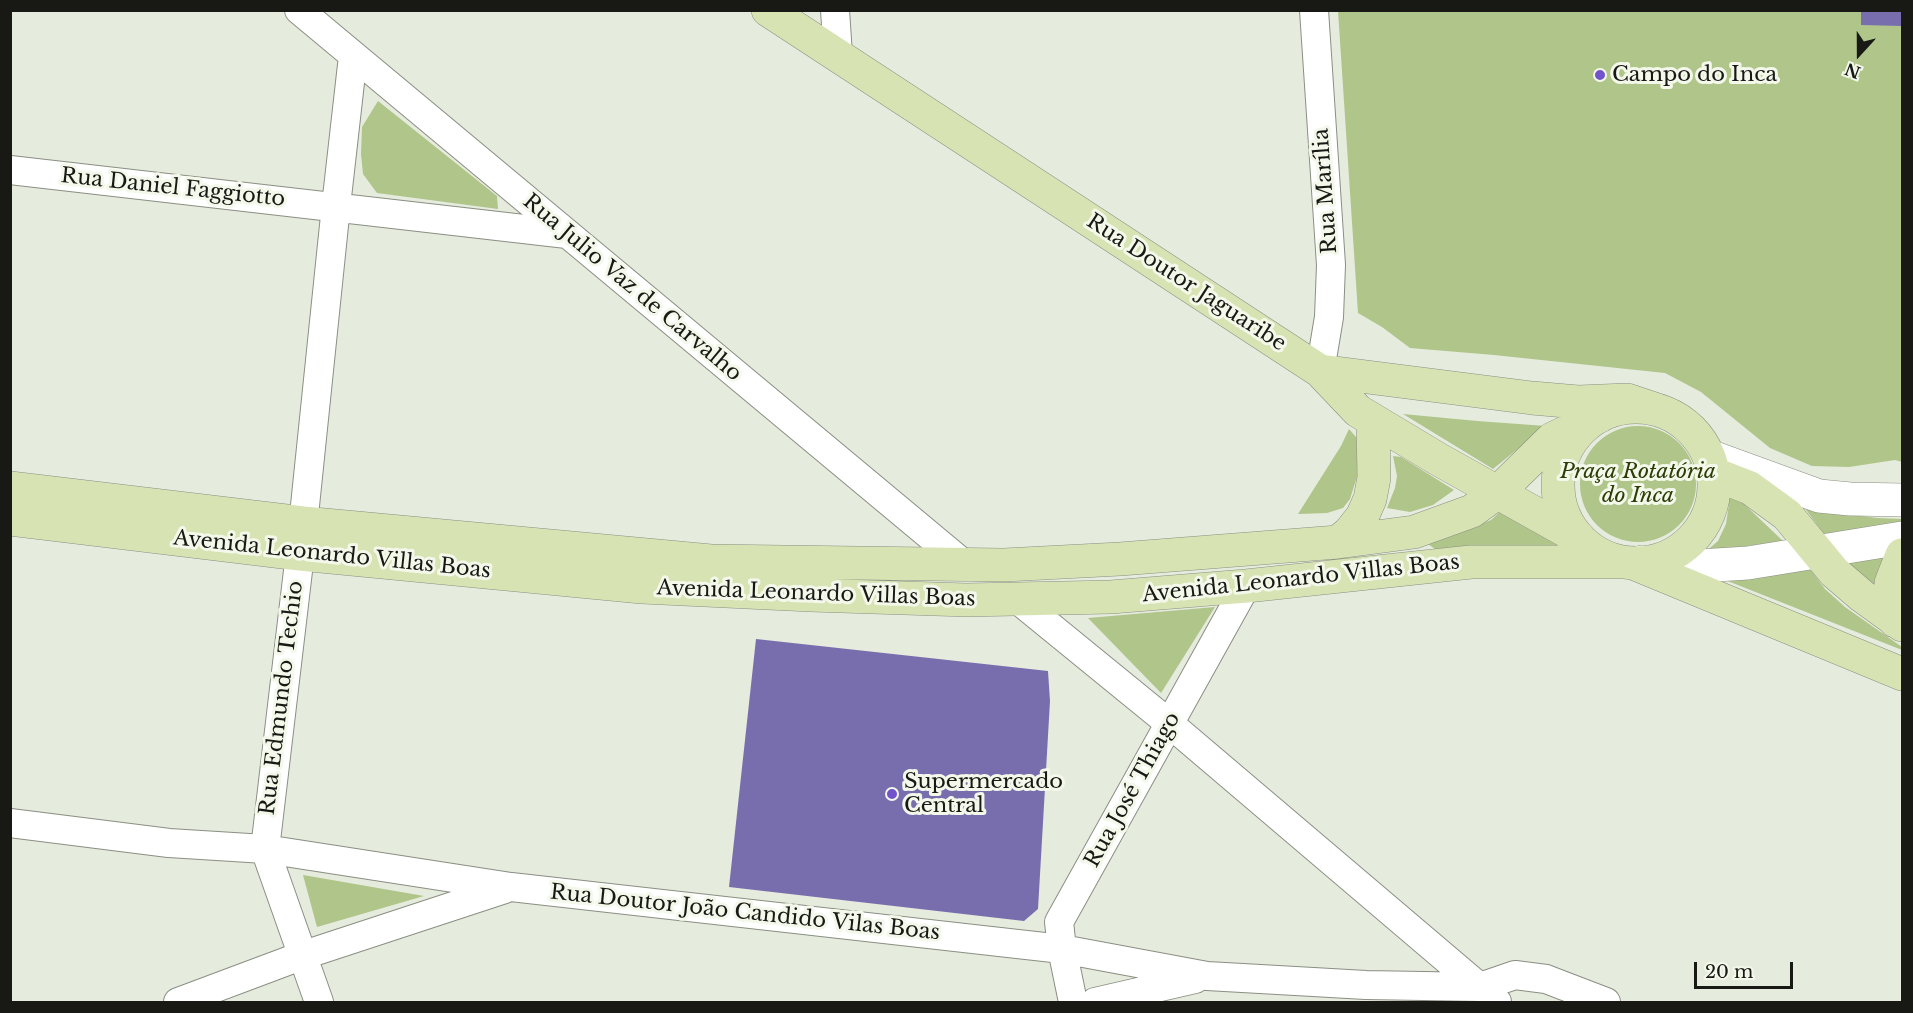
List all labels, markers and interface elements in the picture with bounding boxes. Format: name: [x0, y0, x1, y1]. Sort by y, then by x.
north arrow: [1829, 24, 1889, 84]
text: N: [1842, 59, 1863, 83]
place label: Campo do Inca: [1612, 62, 1777, 88]
marker: Campo do Inca: [1593, 68, 1607, 82]
street label: Rua Marília: [1309, 127, 1343, 255]
street label: Rua Daniel Faggiotto: [60, 164, 286, 212]
street label: Rua Julio Vaz de Carvalho: [518, 189, 746, 387]
street label: Rua Doutor Jaguaribe: [1082, 209, 1290, 357]
park label: Praça Rotatória do Inca: [1560, 459, 1716, 509]
street label: Avenida Leonardo Villas Boas: [172, 526, 492, 584]
street label: Avenida Leonardo Villas Boas: [1141, 550, 1461, 608]
street label: Avenida Leonardo Villas Boas: [656, 576, 976, 612]
street label: Rua Edmundo Techio: [255, 579, 309, 817]
street label: Rua José Thiago: [1080, 708, 1186, 872]
place label: Supermercado Central: [904, 769, 1063, 819]
marker: Supermercado Central: [885, 787, 899, 801]
street label: Rua Doutor João Candido Vilas Boas: [549, 880, 941, 946]
scale bar: [1697, 950, 1796, 988]
text: 20 m: [1705, 961, 1753, 983]

